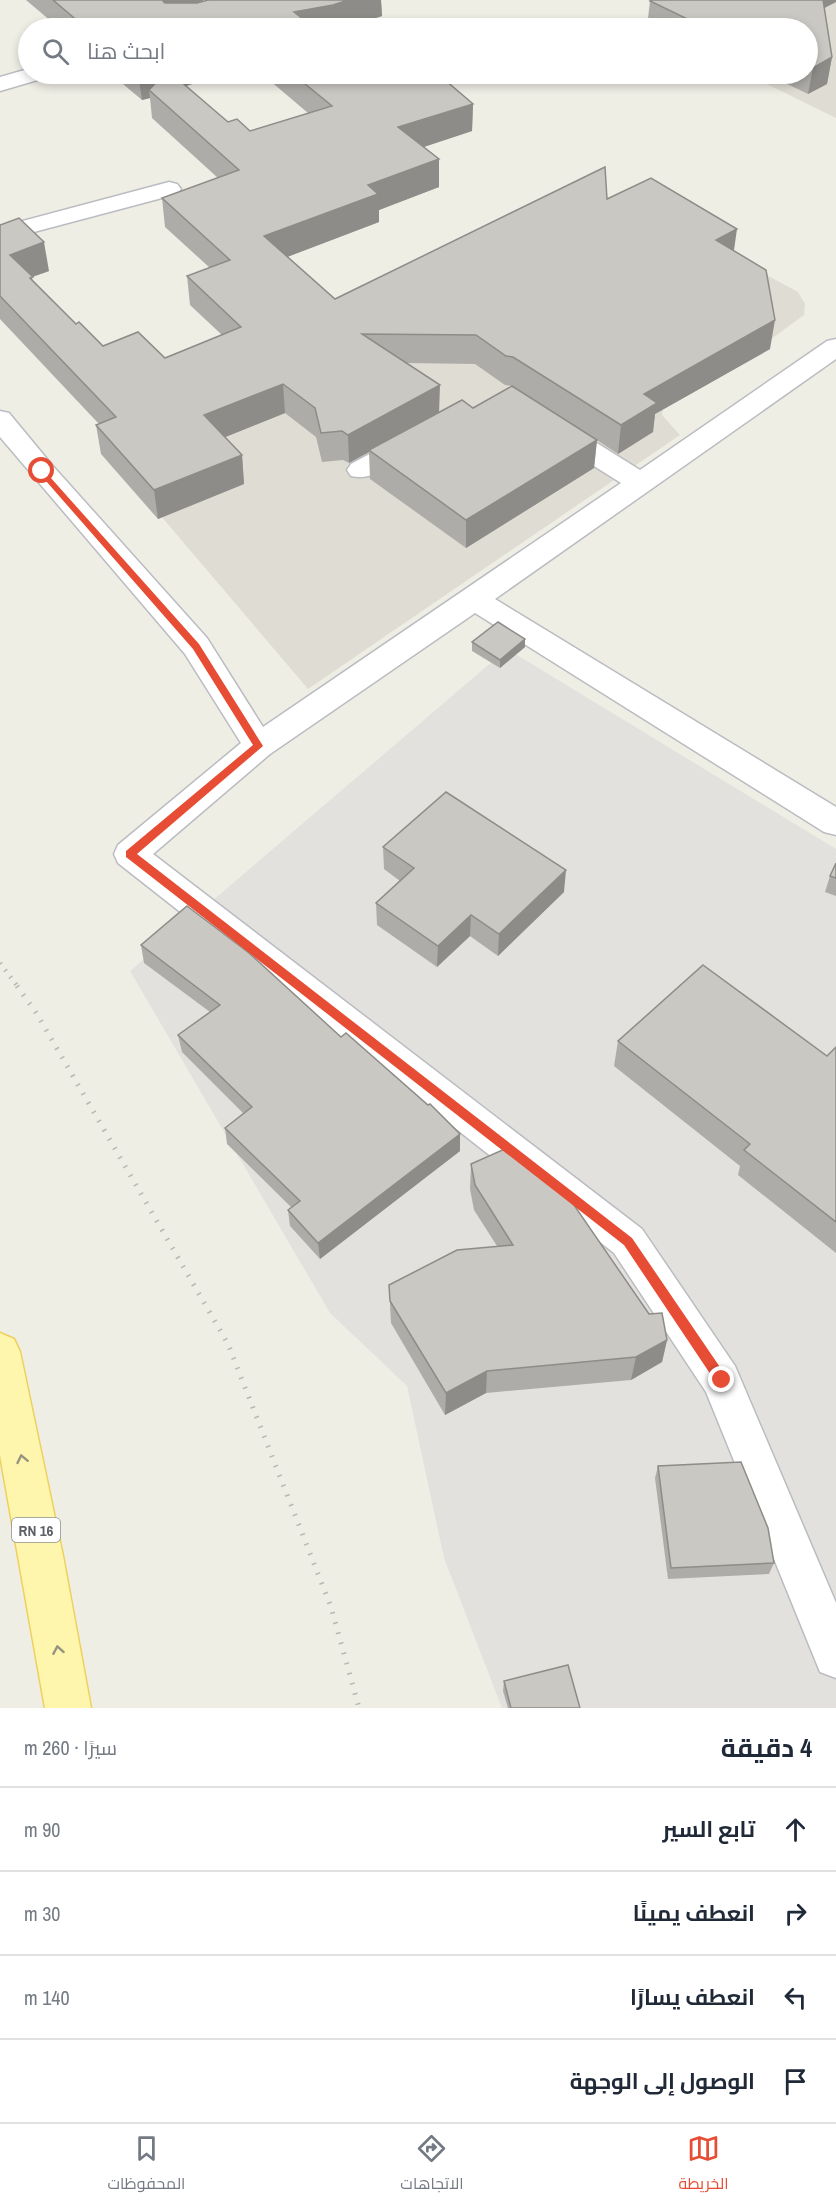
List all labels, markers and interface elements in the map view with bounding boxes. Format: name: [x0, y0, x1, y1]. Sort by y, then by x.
search box: [18, 18, 818, 84]
icon: search: [39, 35, 72, 68]
text: ابحث هنا: [87, 36, 166, 66]
route start: [28, 457, 54, 483]
route end: [708, 1366, 734, 1392]
one-way arrow: [16, 1454, 29, 1464]
road number: RN 16: [12, 1518, 60, 1542]
one-way arrow: [52, 1646, 65, 1656]
text: 4 دقيقة: [721, 1730, 812, 1765]
text: سيرًا · 260 m: [24, 1734, 117, 1761]
icon: ahead: [779, 1813, 812, 1846]
text: تابع السير: [663, 1814, 755, 1844]
text: 90 m: [24, 1816, 60, 1843]
icon: right: [779, 1897, 812, 1930]
text: انعطف يمينًا: [633, 1898, 755, 1928]
text: 30 m: [24, 1900, 60, 1927]
icon: left: [779, 1981, 812, 2014]
text: انعطف يسارًا: [630, 1982, 755, 2012]
text: 140 m: [24, 1984, 70, 2011]
icon: arrive: [779, 2065, 812, 2098]
text: الوصول إلى الوجهة: [570, 2066, 755, 2096]
tab: المحفوظات: [107, 2132, 185, 2198]
tab: الاتجاهات: [400, 2132, 464, 2198]
tab: الخريطة: [679, 2132, 729, 2198]

